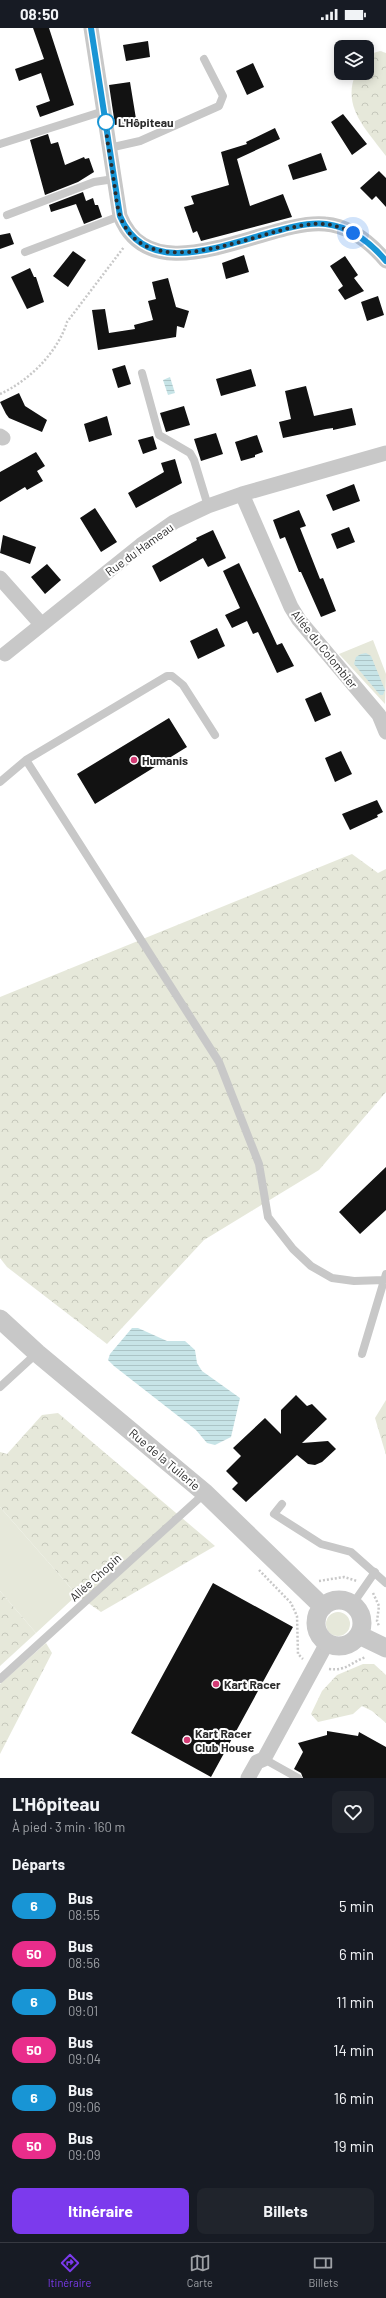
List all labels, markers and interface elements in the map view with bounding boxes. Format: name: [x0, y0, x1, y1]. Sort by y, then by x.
text: 08:50: [20, 5, 59, 23]
map controls: [334, 40, 374, 80]
button: layers: [334, 40, 374, 80]
marker: L'Hôpiteau: [97, 113, 115, 131]
place label: L'Hôpiteau: [118, 115, 174, 129]
your location: [343, 223, 363, 243]
street label: Rue du Hameau: [102, 520, 176, 578]
street label: Allée du Colombier: [289, 607, 361, 692]
place label: Humanis: [142, 753, 188, 767]
marker: Humanis: [129, 755, 139, 765]
street label: Rue de la Tuilerie: [127, 1425, 203, 1493]
street label: Allée Chopin: [66, 1550, 124, 1604]
place label: Kart Racer: [224, 1677, 281, 1691]
marker: Kart Racer: [211, 1679, 221, 1689]
place label: Kart Racer Club House: [195, 1726, 255, 1754]
marker: Kart Racer Club House: [182, 1735, 192, 1745]
button: heart: [332, 1791, 374, 1833]
text: L'Hôpiteau: [12, 1792, 100, 1815]
text: À pied · 3 min · 160 m: [12, 1819, 125, 1835]
text: Départs: [12, 1855, 65, 1873]
text: Bus: [68, 1889, 93, 1907]
text: 6: [30, 1897, 38, 1914]
text: 5 min: [339, 1897, 374, 1915]
text: 08:55: [68, 1907, 100, 1923]
text: Bus: [68, 1937, 93, 1955]
text: 50: [26, 1945, 42, 1962]
text: 6 min: [339, 1945, 374, 1963]
text: 08:56: [68, 1955, 100, 1971]
text: Bus: [68, 1985, 93, 2003]
text: 6: [30, 1993, 38, 2010]
text: 11 min: [336, 1993, 374, 2011]
text: 09:01: [68, 2003, 98, 2019]
text: Bus: [68, 2033, 93, 2051]
text: 50: [26, 2041, 42, 2058]
text: 14 min: [333, 2041, 374, 2059]
text: 09:04: [68, 2051, 101, 2067]
text: Bus: [68, 2081, 93, 2099]
text: 6: [30, 2089, 38, 2106]
text: 16 min: [334, 2089, 374, 2107]
text: 09:06: [68, 2099, 101, 2115]
text: Bus: [68, 2129, 93, 2147]
text: 50: [26, 2137, 42, 2154]
text: 19 min: [334, 2137, 374, 2155]
text: 09:09: [68, 2147, 101, 2163]
button: Itinéraire: [12, 2188, 189, 2234]
button: Billets: [197, 2188, 374, 2234]
tab: Itinéraire: [48, 2252, 91, 2289]
tab: Carte: [187, 2252, 213, 2289]
tab: Billets: [308, 2252, 338, 2289]

